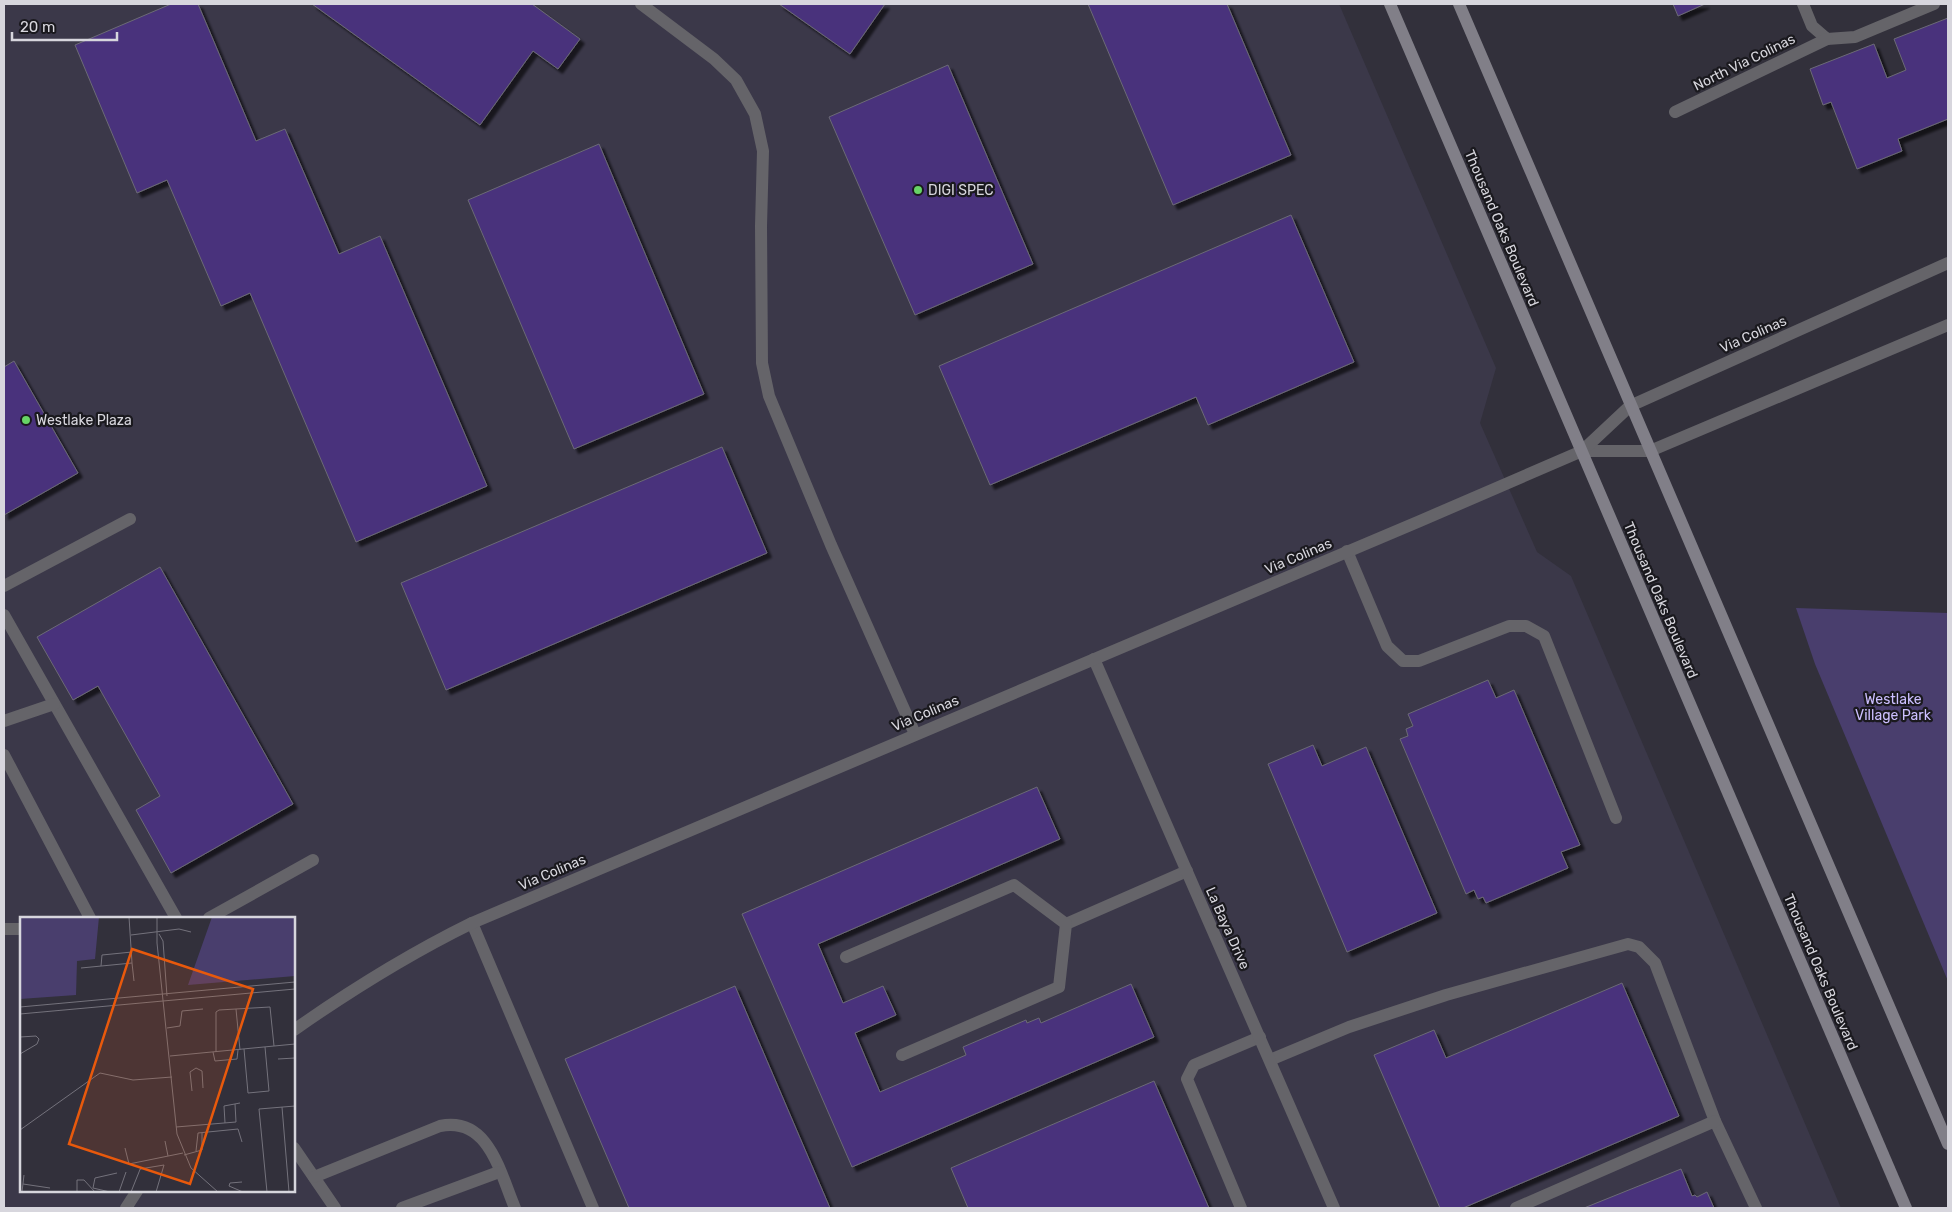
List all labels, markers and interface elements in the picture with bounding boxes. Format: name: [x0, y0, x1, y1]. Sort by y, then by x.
scale bar: [12, 10, 118, 42]
text: 20 m: [20, 18, 55, 36]
street label: North Via Colinas: [1690, 30, 1798, 94]
street label: Thousand Oaks Boulevard: [1461, 147, 1542, 309]
place label: DIGI SPEC: [928, 182, 994, 199]
marker: DIGI SPEC: [912, 184, 924, 196]
street label: Via Colinas: [1717, 312, 1789, 357]
place label: Westlake Plaza: [36, 412, 132, 429]
marker: Westlake Plaza: [20, 414, 32, 426]
street label: Thousand Oaks Boulevard: [1620, 519, 1701, 681]
street label: Via Colinas: [1262, 535, 1334, 578]
park label: Westlake Village Park: [1855, 691, 1932, 724]
street label: Via Colinas: [889, 692, 961, 735]
street label: Via Colinas: [516, 851, 588, 894]
street label: La Baya Drive: [1202, 884, 1253, 972]
street label: Thousand Oaks Boulevard: [1780, 891, 1861, 1053]
inset map: [20, 917, 295, 1192]

